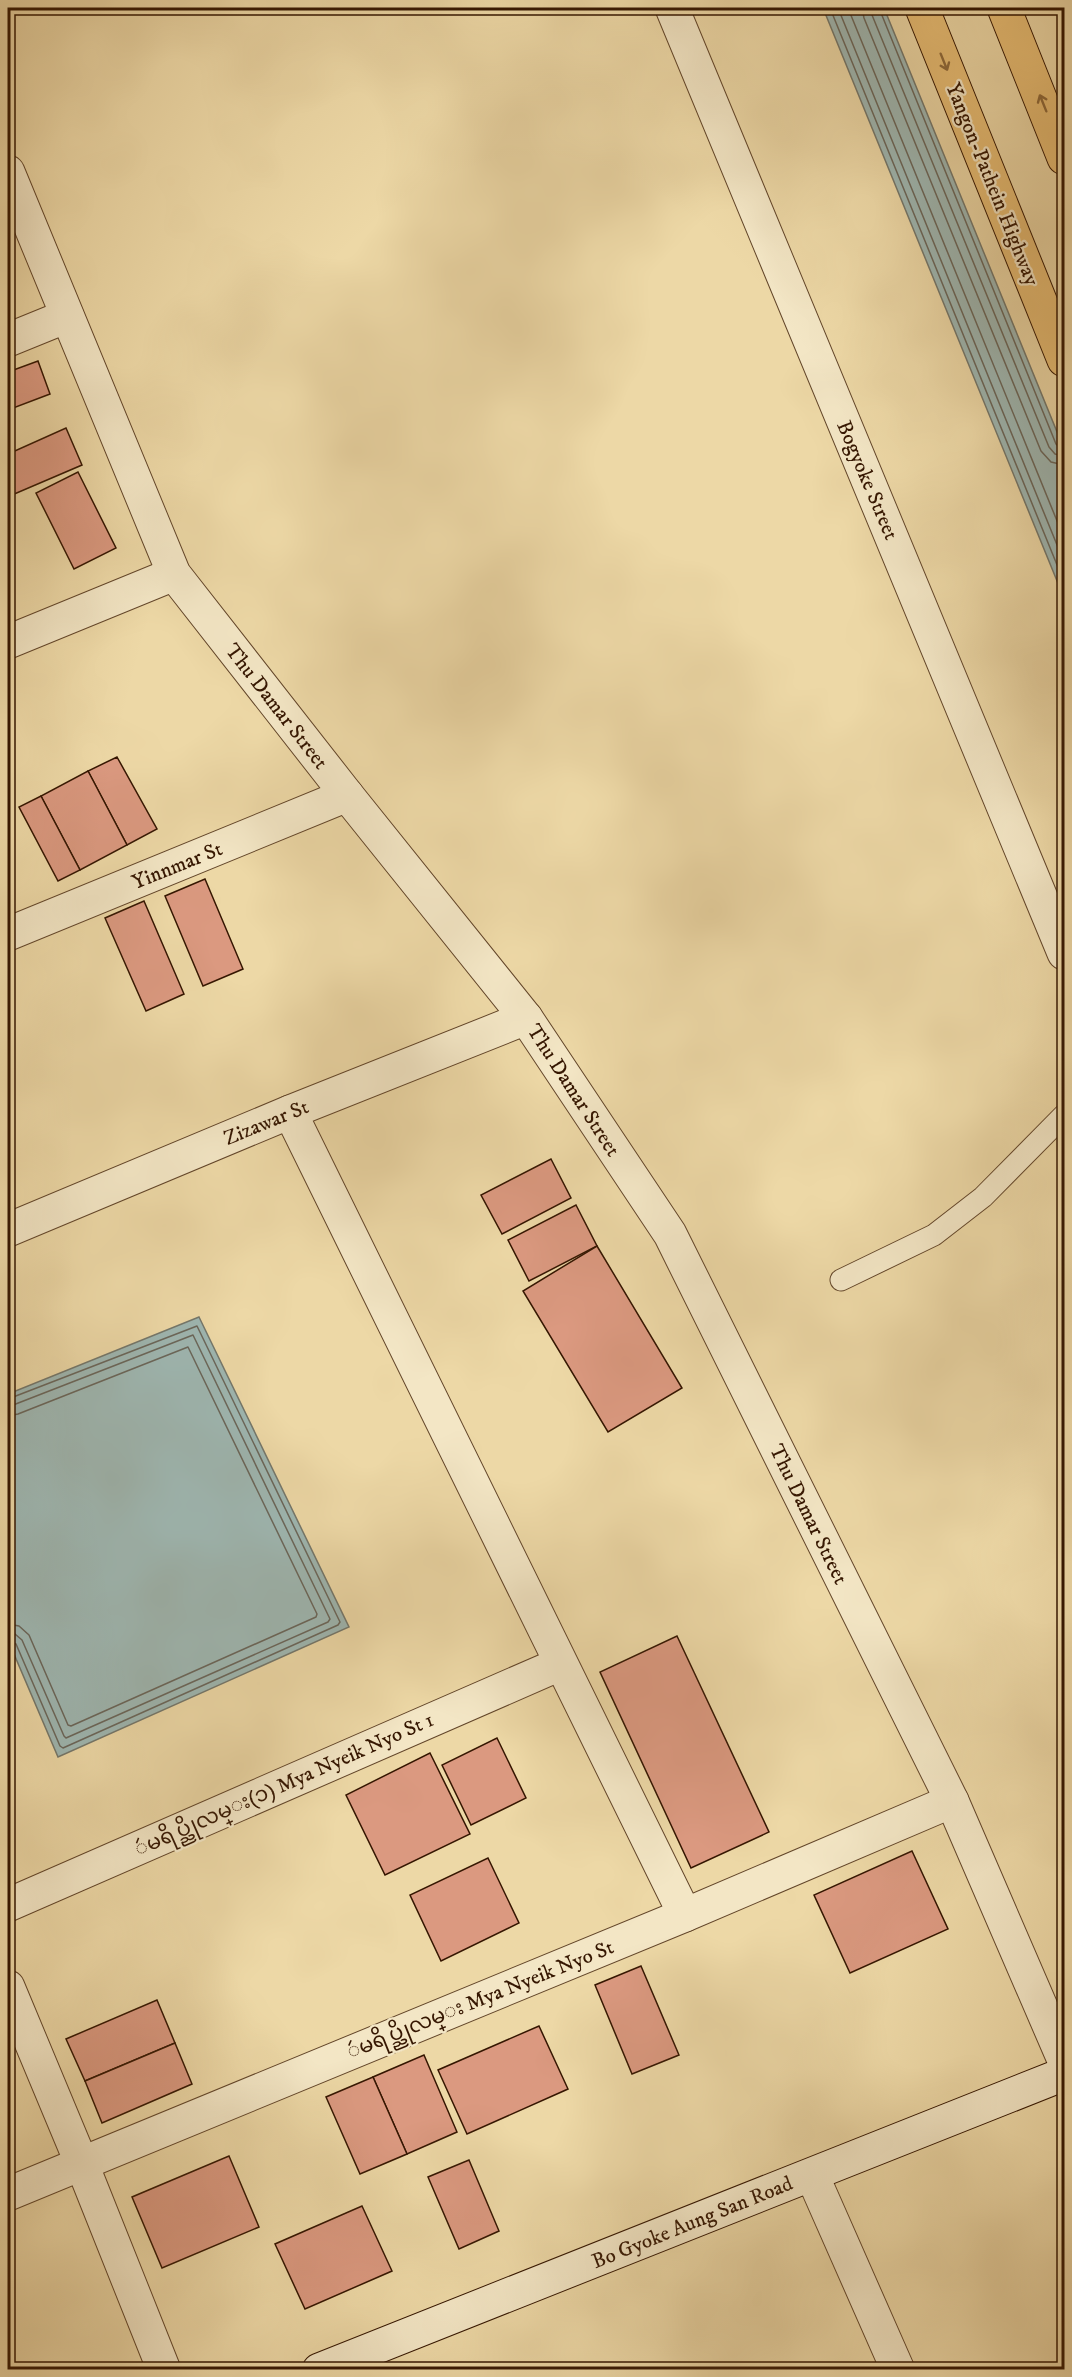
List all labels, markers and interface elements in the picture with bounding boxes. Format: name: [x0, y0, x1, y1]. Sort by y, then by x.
one-way arrow: [939, 52, 950, 70]
street label: Yangon-Pathein Highway: [939, 79, 1045, 291]
one-way arrow: [1037, 95, 1048, 113]
street label: Bogyoke Street: [830, 417, 904, 544]
street label: Thu Damar Street: [219, 638, 334, 775]
street label: Yinnmar St: [128, 836, 227, 896]
street label: Thu Damar Street: [521, 1019, 626, 1162]
street label: Zizawar St: [220, 1094, 313, 1152]
street label: Thu Damar Street: [763, 1440, 853, 1589]
street label: ဴမရိပ္ညိုလမ္း(၁) Mya Nyeik Nyo St 1: [129, 1703, 439, 1866]
street label: ဴမရိပ္ညိုလမ္း Mya Nyeik Nyo St: [342, 1931, 619, 2068]
street label: Bo Gyoke Aung San Road: [588, 2171, 797, 2275]

